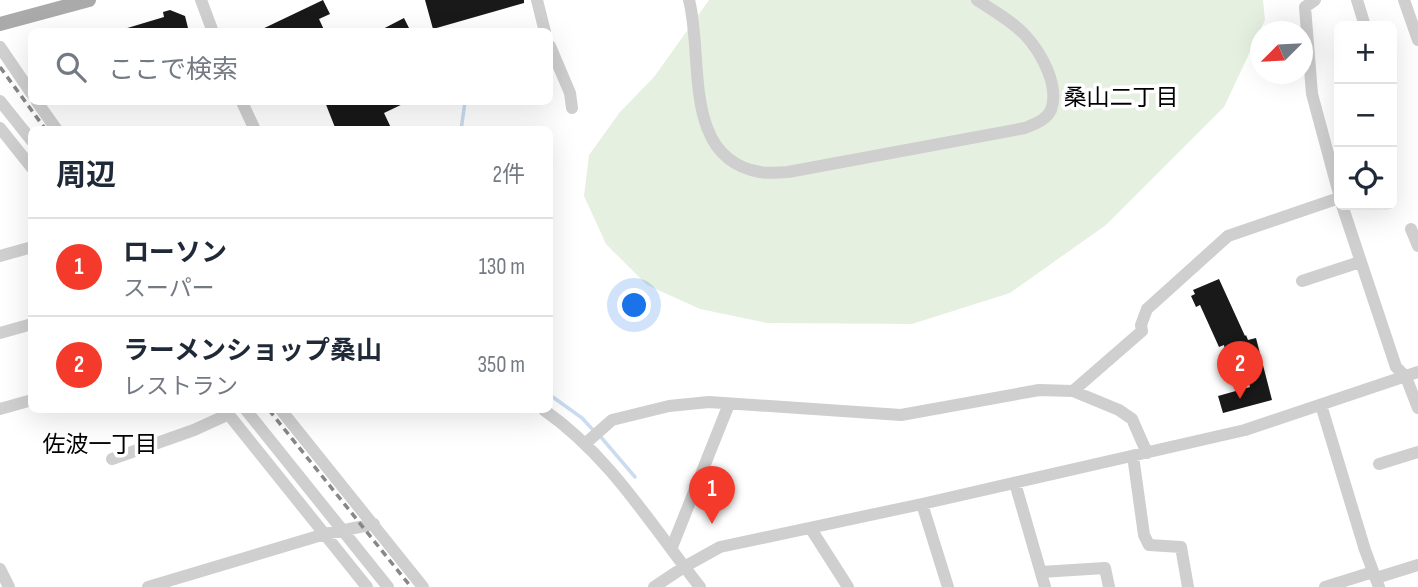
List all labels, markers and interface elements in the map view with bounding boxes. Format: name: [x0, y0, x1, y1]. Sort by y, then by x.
north arrow: [1250, 21, 1313, 84]
map controls: [1334, 21, 1397, 210]
button: +: [1334, 21, 1397, 84]
search box: [28, 28, 553, 105]
icon: search: [52, 48, 90, 86]
text: ここで検索: [108, 55, 238, 86]
district label: 桑山二丁目: [1064, 84, 1179, 112]
button: −: [1334, 84, 1397, 147]
button: locate: [1334, 147, 1397, 210]
text: 周辺: [56, 158, 116, 194]
text: 2件: [493, 161, 525, 189]
text: ローソン: [123, 238, 227, 269]
text: 1: [74, 253, 84, 281]
text: 130 m: [479, 253, 525, 281]
text: スーパー: [123, 275, 215, 303]
your location: [617, 288, 651, 322]
text: ラーメンショップ桑山: [123, 336, 382, 367]
pin: 2: [1217, 341, 1263, 399]
text: 2: [74, 351, 84, 379]
text: 350 m: [477, 351, 525, 379]
text: レストラン: [123, 373, 238, 401]
district label: 佐波一丁目: [43, 431, 158, 459]
pin: 1: [689, 466, 735, 524]

